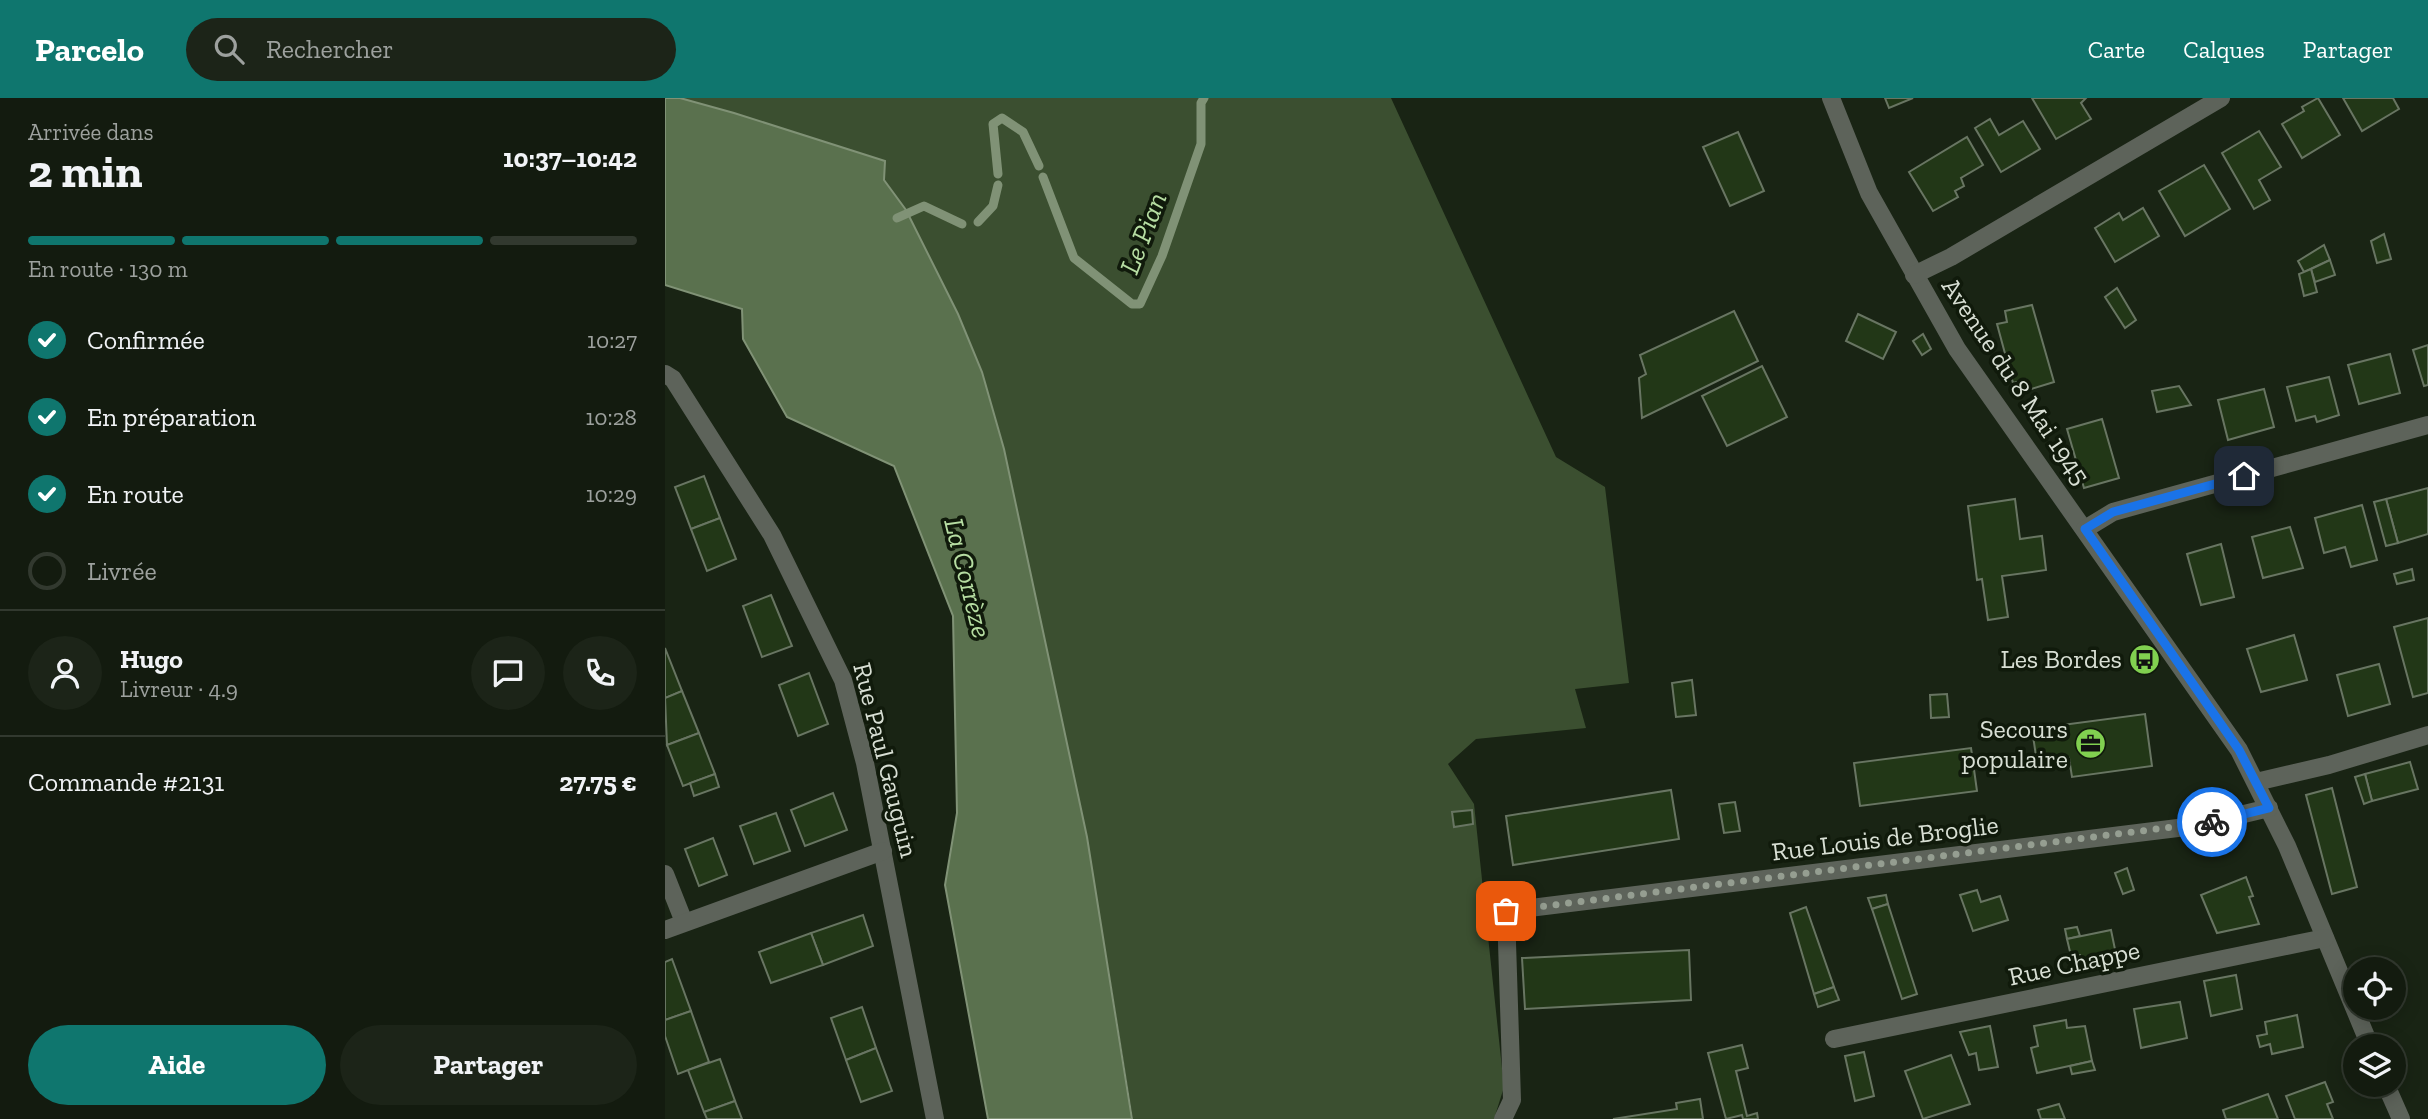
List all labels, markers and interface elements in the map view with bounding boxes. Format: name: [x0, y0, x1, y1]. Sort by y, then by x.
search box: [186, 18, 676, 81]
text: Parcelo: [35, 30, 144, 69]
icon: search: [210, 30, 248, 68]
text: Rechercher: [266, 33, 393, 65]
text: Carte: [2088, 35, 2145, 64]
text: Calques: [2183, 35, 2265, 64]
text: Partager: [2303, 35, 2393, 64]
text: Arrivée dans: [28, 118, 154, 146]
text: 10:37–10:42: [503, 142, 637, 174]
text: 2 min: [28, 144, 143, 199]
water label: Le Pian: [1112, 187, 1174, 279]
text: En route · 130 m: [28, 255, 188, 283]
street label: Avenue du 8 Mai 1945: [1935, 272, 2097, 490]
icon: check: [28, 321, 66, 359]
text: Confirmée: [87, 324, 205, 356]
text: 10:27: [587, 326, 637, 354]
icon: check: [28, 398, 66, 436]
text: En préparation: [87, 401, 256, 433]
text: 10:28: [586, 403, 637, 431]
pin: [2214, 446, 2274, 506]
icon: home: [2225, 457, 2263, 495]
icon: check: [28, 475, 66, 513]
text: En route: [87, 478, 184, 510]
text: 10:29: [586, 480, 637, 508]
water label: La Corrèze: [937, 515, 999, 641]
text: Livrée: [87, 555, 157, 587]
button: person: [28, 636, 102, 710]
button: chat: [471, 636, 545, 710]
button: phone: [563, 636, 637, 710]
bus stop icon: Les Bordes: [2128, 642, 2162, 676]
text: Hugo: [120, 643, 183, 675]
place label: Les Bordes: [2000, 643, 2122, 675]
street label: Rue Paul Gauguin: [846, 659, 926, 861]
text: Livreur · 4.9: [120, 675, 238, 703]
place label: Secours populaire: [1962, 713, 2068, 775]
office icon: Secours populaire: [2074, 727, 2108, 761]
text: Commande #2131: [28, 766, 224, 798]
text: 27.75 €: [559, 766, 637, 798]
courier: [2177, 787, 2247, 857]
icon: bike: [2193, 803, 2231, 841]
street label: Rue Louis de Broglie: [1770, 808, 2000, 868]
pin: [1476, 881, 1536, 941]
icon: bag: [1487, 892, 1525, 930]
street label: Rue Chappe: [2005, 933, 2143, 993]
map controls: [2343, 957, 2406, 1097]
button: locate: [2343, 957, 2406, 1020]
button: Aide: [28, 1025, 326, 1105]
button: Partager: [340, 1025, 637, 1105]
button: layers: [2343, 1034, 2406, 1097]

